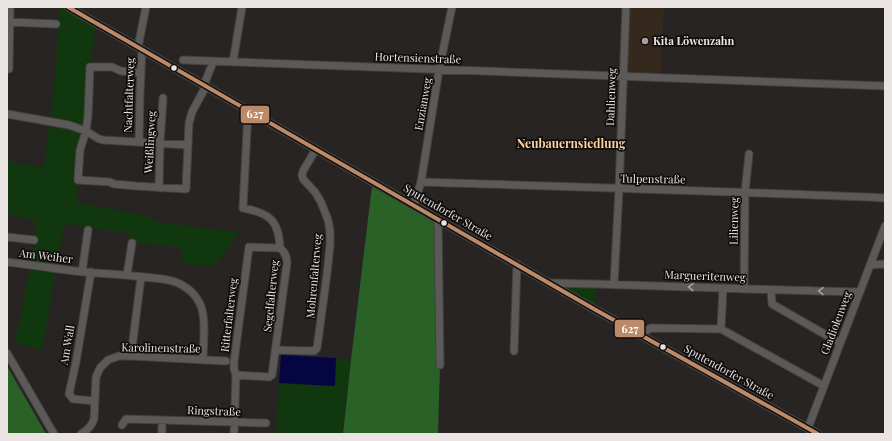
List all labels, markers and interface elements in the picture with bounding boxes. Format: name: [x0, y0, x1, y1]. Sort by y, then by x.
place label: Kita Löwenzahn: [653, 33, 735, 48]
marker: Kita Löwenzahn: [640, 36, 650, 46]
street label: Hortensienstraße: [375, 48, 462, 67]
street label: Nachtfalterweg: [120, 57, 137, 133]
unlabelled marker: [169, 63, 179, 73]
street label: Dahlienweg: [602, 68, 619, 126]
street label: Enzianweg: [410, 76, 435, 132]
line badge: 627: [240, 105, 270, 124]
text: 627: [247, 106, 263, 121]
street label: Weißlingweg: [140, 110, 159, 175]
district label: Neubauernsiedlung: [517, 135, 626, 151]
street label: Tulpenstraße: [620, 170, 686, 187]
street label: Sputendorfer Straße: [401, 180, 496, 243]
street label: Lilienweg: [726, 197, 741, 245]
unlabelled marker: [439, 218, 449, 228]
street label: Mohrenfalterweg: [302, 233, 325, 319]
street label: Am Weiher: [17, 245, 74, 266]
street label: Segelfalterweg: [259, 259, 282, 333]
street label: Margueritenweg: [664, 267, 746, 284]
street label: Ritterfalterweg: [217, 277, 241, 353]
one-way arrow: [688, 283, 694, 291]
one-way arrow: [818, 287, 824, 295]
street label: Gladiolenweg: [817, 289, 855, 357]
line badge: 627: [614, 319, 645, 338]
text: 627: [622, 321, 638, 336]
street label: Am Wall: [55, 324, 77, 367]
street label: Karolinenstraße: [121, 339, 201, 356]
street label: Sputendorfer Straße: [682, 341, 777, 403]
unlabelled marker: [658, 342, 668, 352]
street label: Ringstraße: [187, 402, 242, 419]

